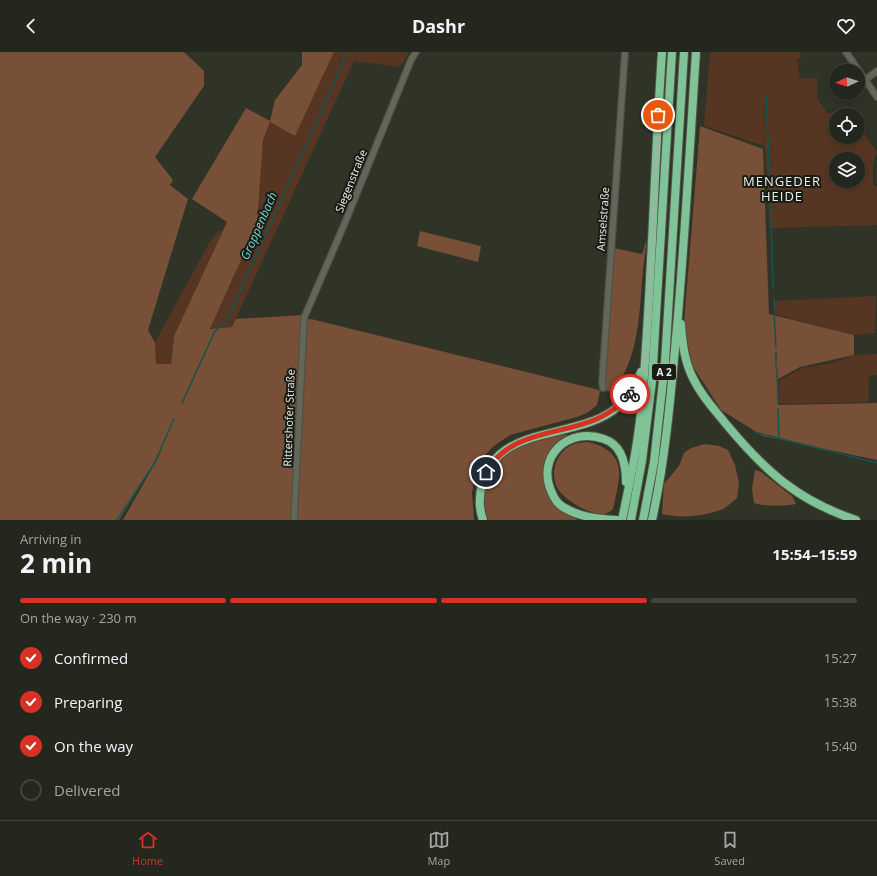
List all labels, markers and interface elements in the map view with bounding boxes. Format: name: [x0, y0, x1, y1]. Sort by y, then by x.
text: Dashr: [412, 14, 465, 38]
icon: back: [20, 15, 42, 37]
icon: heart: [835, 15, 857, 37]
north arrow: [829, 64, 865, 100]
map controls: [829, 64, 865, 188]
pin: [641, 98, 675, 132]
icon: bag: [647, 104, 669, 126]
button: locate: [829, 108, 865, 144]
street label: Siegenstraße: [331, 147, 370, 215]
button: layers: [829, 152, 865, 188]
district label: MENGEDER HEIDE: [743, 172, 821, 205]
street label: Amselstraße: [593, 186, 612, 251]
water label: Groppenbach: [236, 189, 281, 262]
road number: A 2: [652, 364, 676, 380]
street label: Rittershofer Straße: [279, 369, 298, 467]
courier: [610, 374, 650, 414]
icon: bike: [619, 383, 641, 405]
pin: [469, 455, 503, 489]
icon: home: [475, 461, 497, 483]
text: Arriving in: [20, 530, 82, 548]
text: 15:54–15:59: [772, 544, 857, 564]
text: 2 min: [20, 545, 92, 581]
text: On the way · 230 m: [20, 609, 136, 627]
icon: check: [20, 647, 42, 669]
text: Confirmed: [54, 648, 128, 668]
text: 15:27: [824, 649, 857, 667]
icon: check: [20, 691, 42, 713]
text: Preparing: [54, 692, 122, 712]
text: 15:38: [824, 693, 857, 711]
icon: check: [20, 735, 42, 757]
text: On the way: [54, 736, 133, 756]
text: 15:40: [824, 737, 857, 755]
text: Delivered: [54, 780, 121, 800]
tab: Home: [132, 829, 163, 868]
tab: Map: [427, 829, 450, 868]
tab: Saved: [714, 829, 745, 868]

